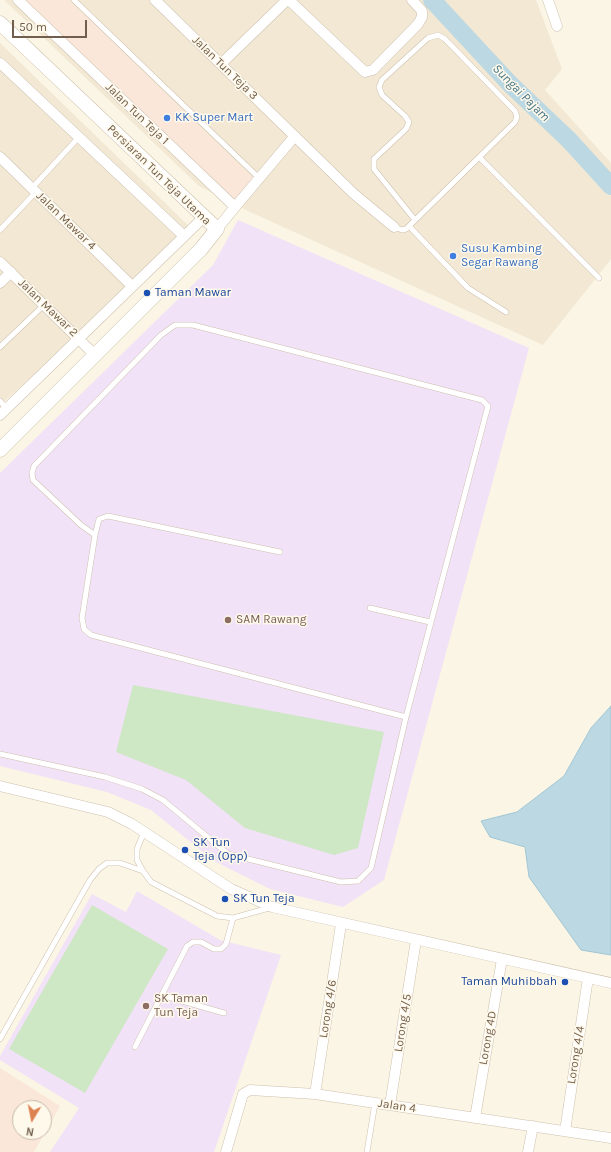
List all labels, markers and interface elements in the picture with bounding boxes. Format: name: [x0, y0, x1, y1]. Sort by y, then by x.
scale bar: [14, 12, 89, 38]
text: 50 m: [19, 20, 47, 34]
street label: Jalan Tun Teja 3: [189, 33, 261, 103]
water label: Sungai Pajam: [489, 61, 553, 125]
street label: Jalan Tun Teja 1: [102, 80, 172, 148]
place label: KK Super Mart: [175, 111, 253, 125]
marker: KK Super Mart: [162, 113, 172, 123]
street label: Persiaran Tun Teja Utama: [104, 122, 214, 228]
street label: Jalan Mawar 4: [33, 189, 99, 253]
place label: Susu Kambing Segar Rawang: [461, 242, 542, 270]
marker: Susu Kambing Segar Rawang: [448, 251, 458, 261]
street label: Jalan Mawar 2: [15, 276, 81, 340]
place label: Taman Mawar: [155, 286, 231, 300]
marker: Taman Mawar: [142, 288, 152, 298]
place label: SAM Rawang: [236, 613, 306, 627]
marker: SAM Rawang: [223, 615, 233, 625]
place label: SK Tun Teja (Opp): [193, 836, 248, 864]
marker: SK Tun Teja (Opp): [180, 845, 190, 855]
place label: SK Tun Teja: [233, 892, 295, 906]
marker: SK Tun Teja: [220, 894, 230, 904]
place label: Taman Muhibbah: [461, 975, 557, 989]
marker: Taman Muhibbah: [560, 977, 570, 987]
street label: Lorong 4/6: [316, 979, 340, 1039]
place label: SK Taman Tun Teja: [154, 992, 208, 1020]
street label: Lorong 4/5: [391, 993, 415, 1053]
marker: SK Taman Tun Teja: [141, 1001, 151, 1011]
street label: Lorong 4D: [476, 1010, 500, 1066]
street label: Lorong 4/4: [564, 1025, 588, 1085]
street label: Jalan 4: [377, 1096, 417, 1116]
north arrow: [12, 1100, 52, 1140]
text: N: [25, 1124, 35, 1138]

